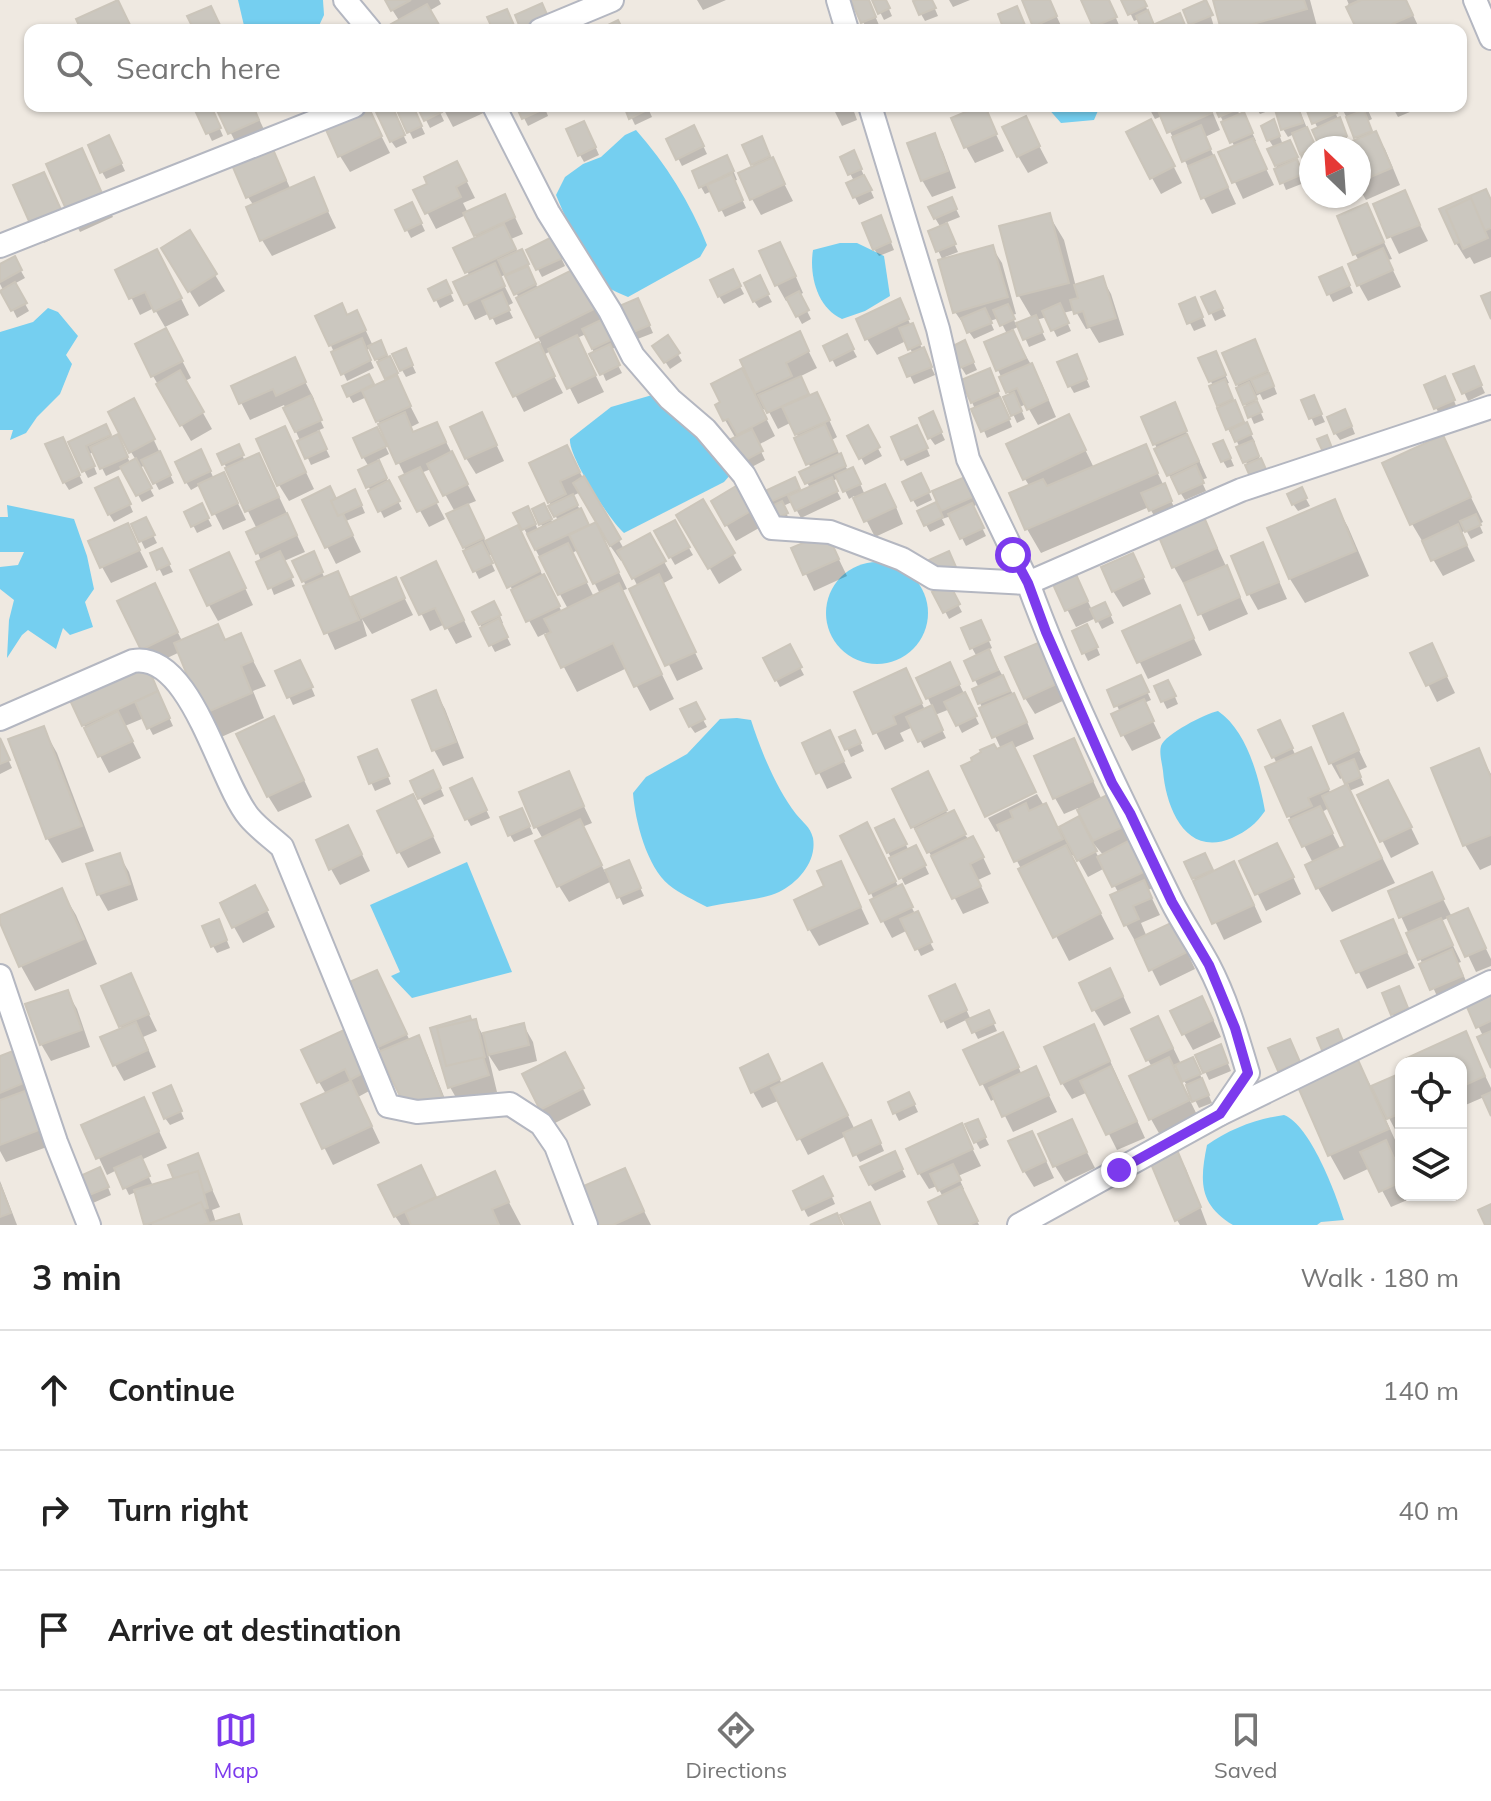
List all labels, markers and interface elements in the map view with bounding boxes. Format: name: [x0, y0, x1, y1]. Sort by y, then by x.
search box: [24, 24, 1467, 112]
icon: search: [52, 46, 96, 90]
text: Search here: [116, 49, 281, 87]
north arrow: [1299, 136, 1371, 208]
route start: [995, 537, 1031, 573]
map controls: [1395, 1057, 1467, 1201]
button: locate: [1395, 1057, 1467, 1129]
button: layers: [1395, 1129, 1467, 1201]
route end: [1101, 1152, 1137, 1188]
text: 3 min: [32, 1256, 122, 1299]
text: Walk · 180 m: [1300, 1261, 1459, 1294]
icon: ahead: [32, 1368, 76, 1412]
text: Continue: [108, 1371, 235, 1409]
text: 140 m: [1383, 1374, 1459, 1407]
icon: right: [32, 1488, 76, 1532]
text: Turn right: [108, 1491, 248, 1529]
text: 40 m: [1398, 1494, 1459, 1527]
icon: arrive: [32, 1608, 76, 1652]
text: Arrive at destination: [108, 1611, 402, 1649]
tab: Map: [213, 1708, 259, 1784]
tab: Directions: [686, 1708, 787, 1784]
tab: Saved: [1214, 1708, 1278, 1784]

